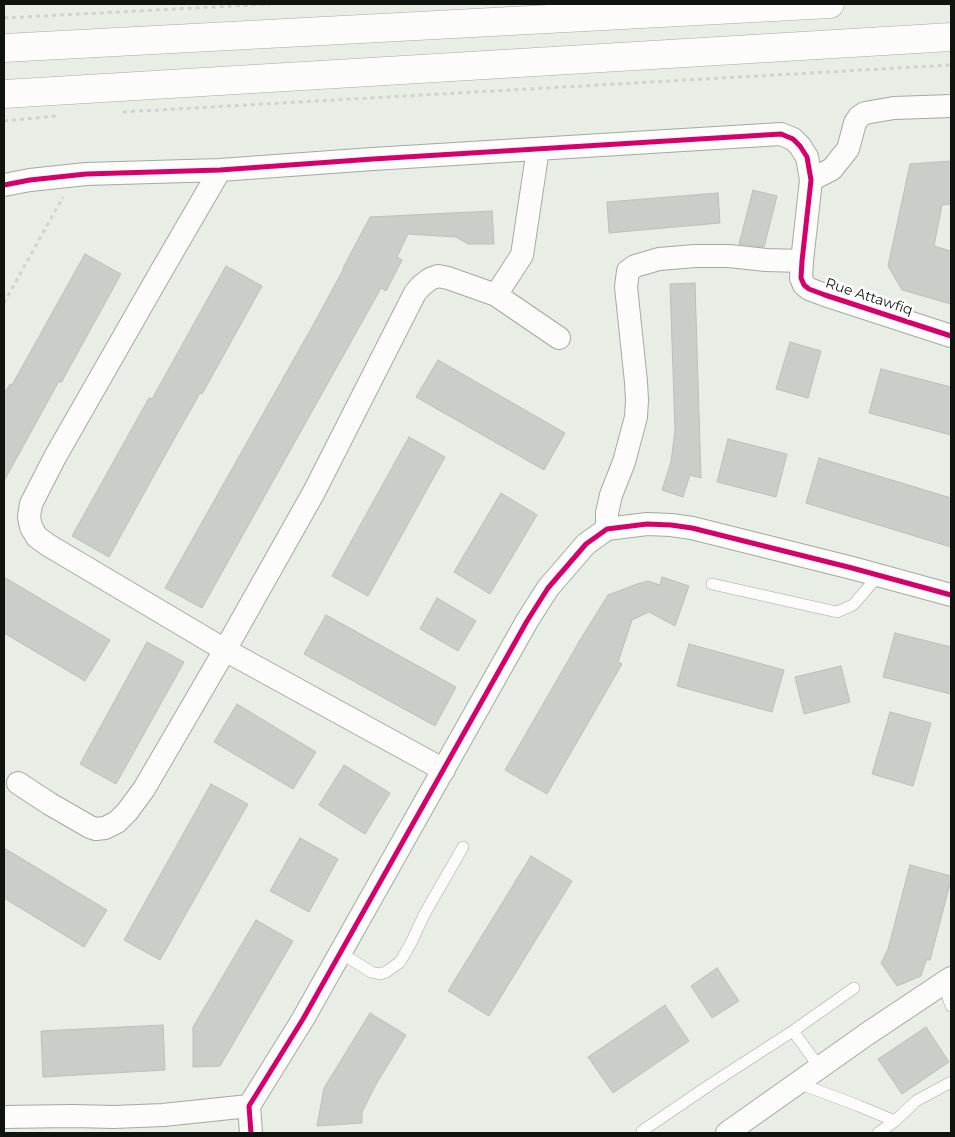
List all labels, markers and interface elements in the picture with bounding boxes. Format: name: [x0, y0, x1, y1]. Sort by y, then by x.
street label: Rue Attawfiq: [823, 275, 915, 319]

